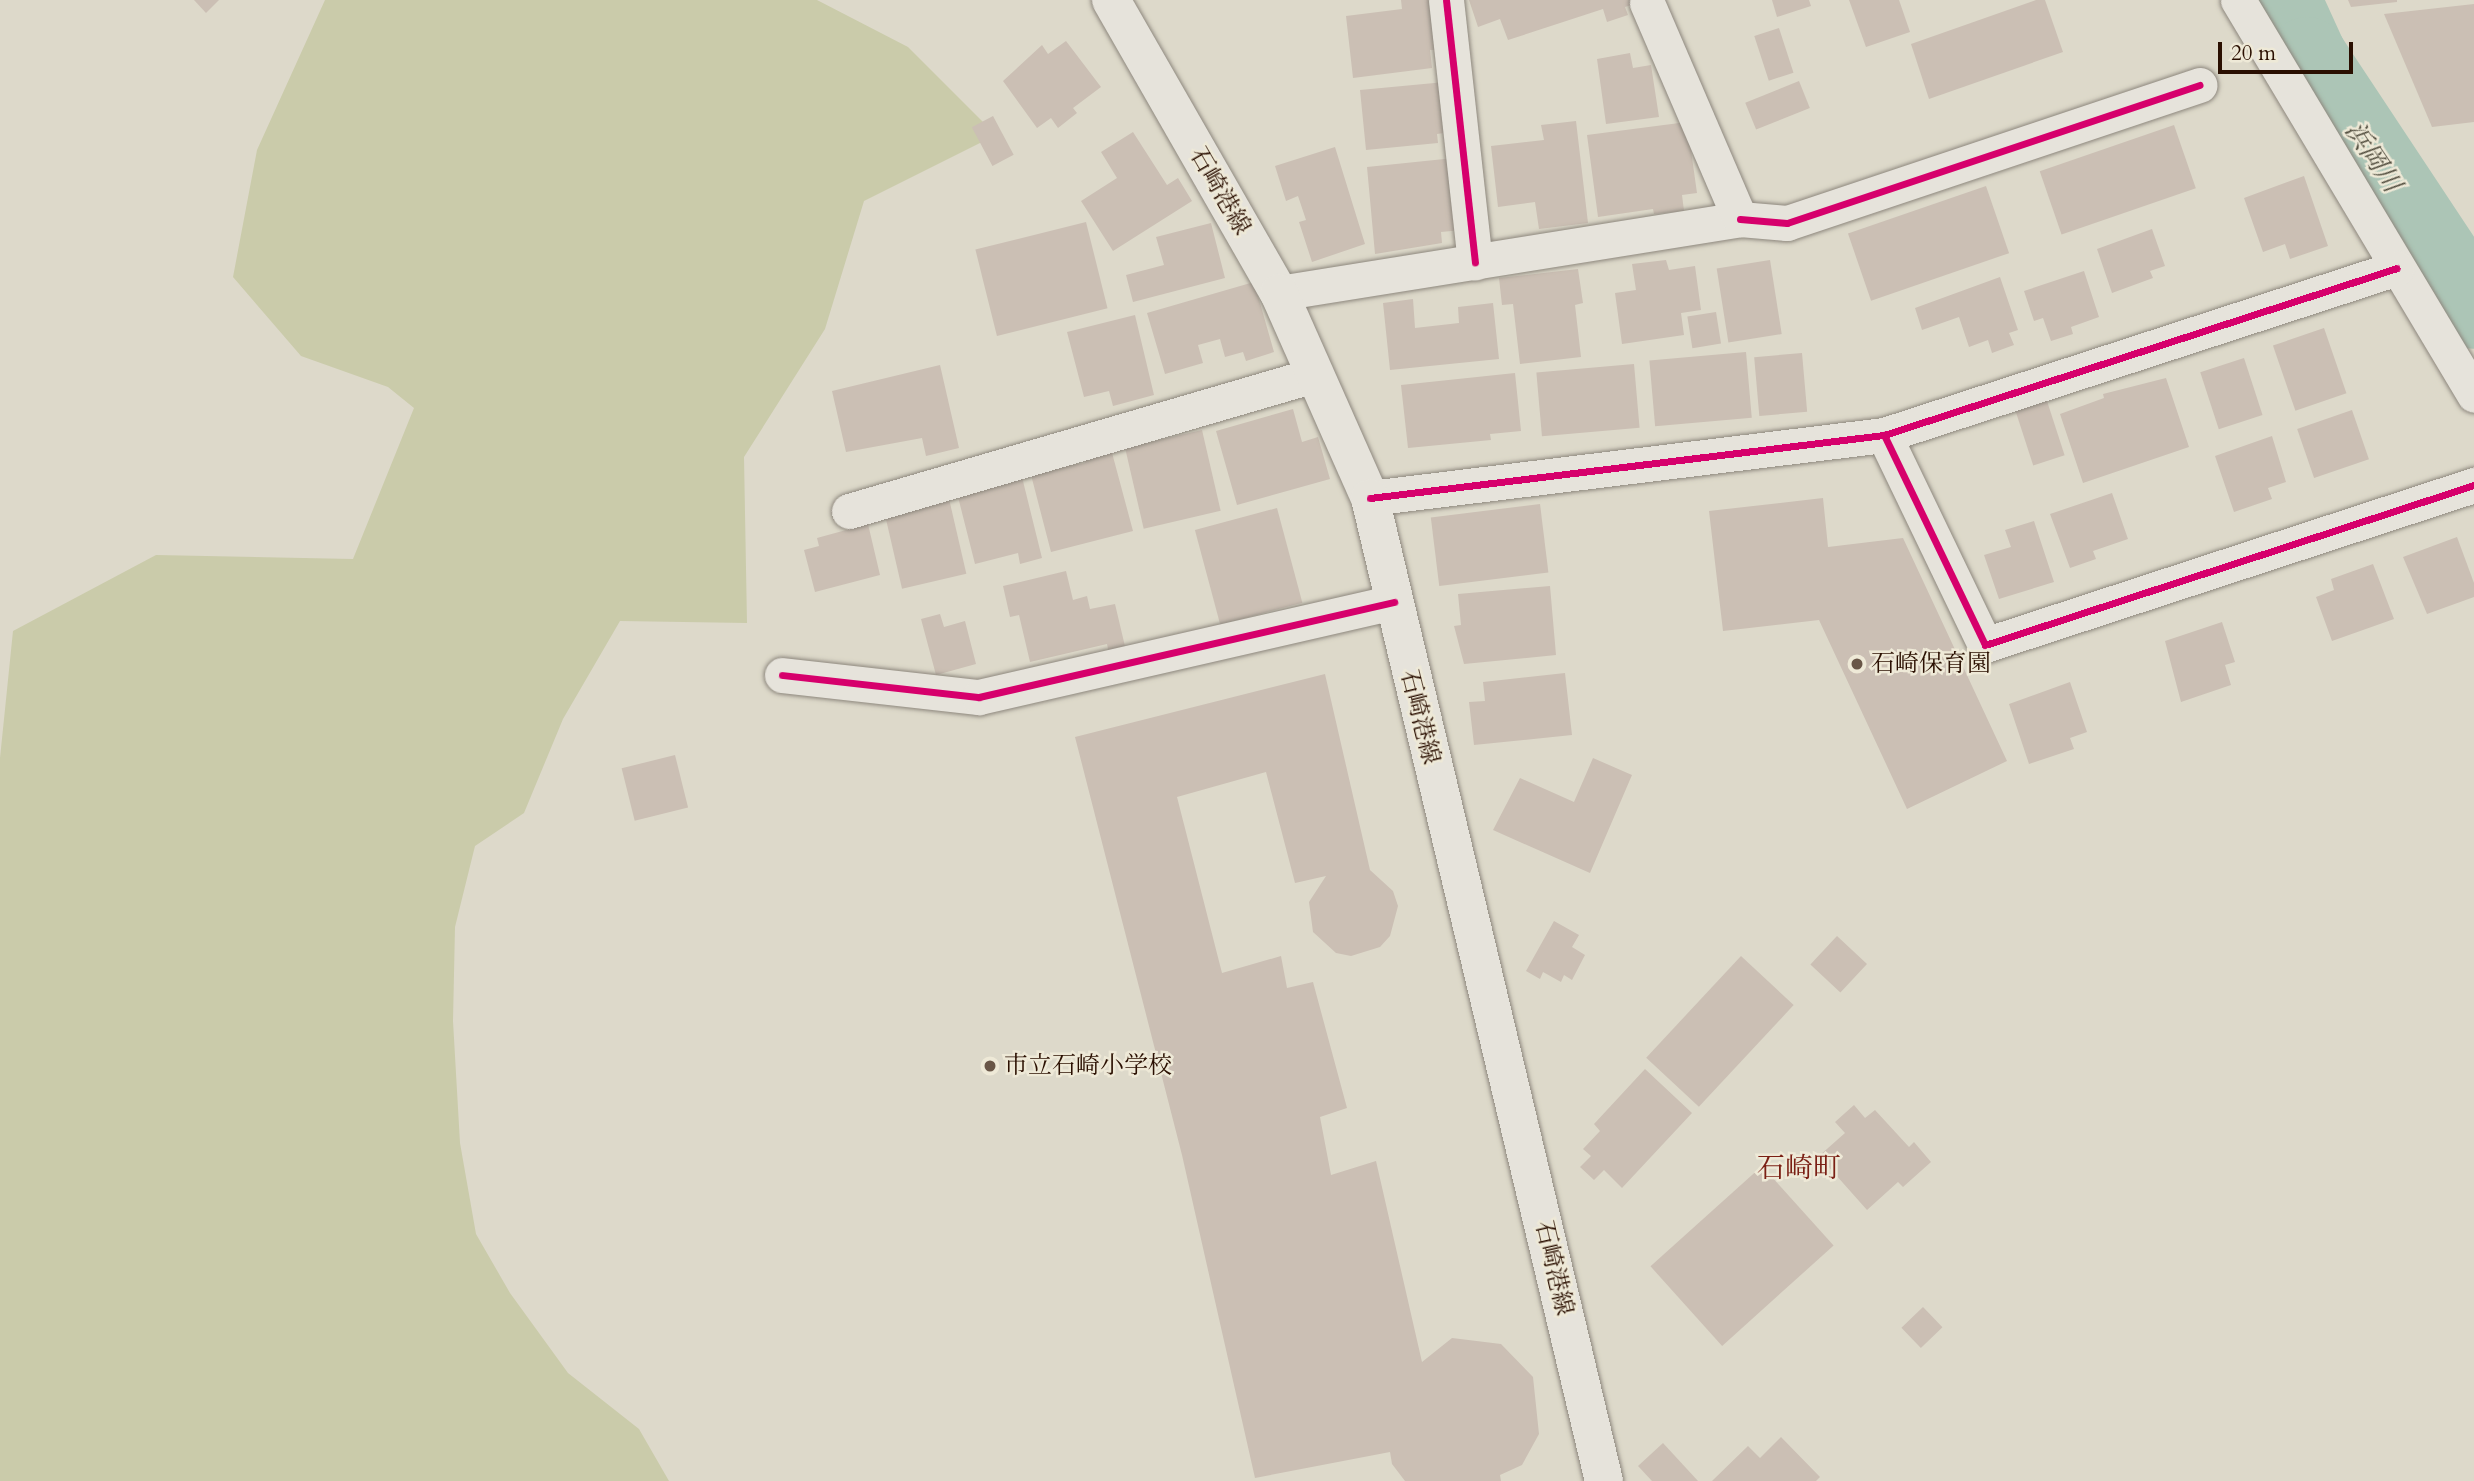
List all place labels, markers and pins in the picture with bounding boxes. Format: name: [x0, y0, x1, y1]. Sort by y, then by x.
place label: 石崎保育園: [1871, 650, 1991, 678]
marker: 石崎保育園: [1849, 656, 1865, 672]
place label: 市立石崎小学校: [1004, 1052, 1172, 1080]
marker: 市立石崎小学校: [982, 1058, 998, 1074]

